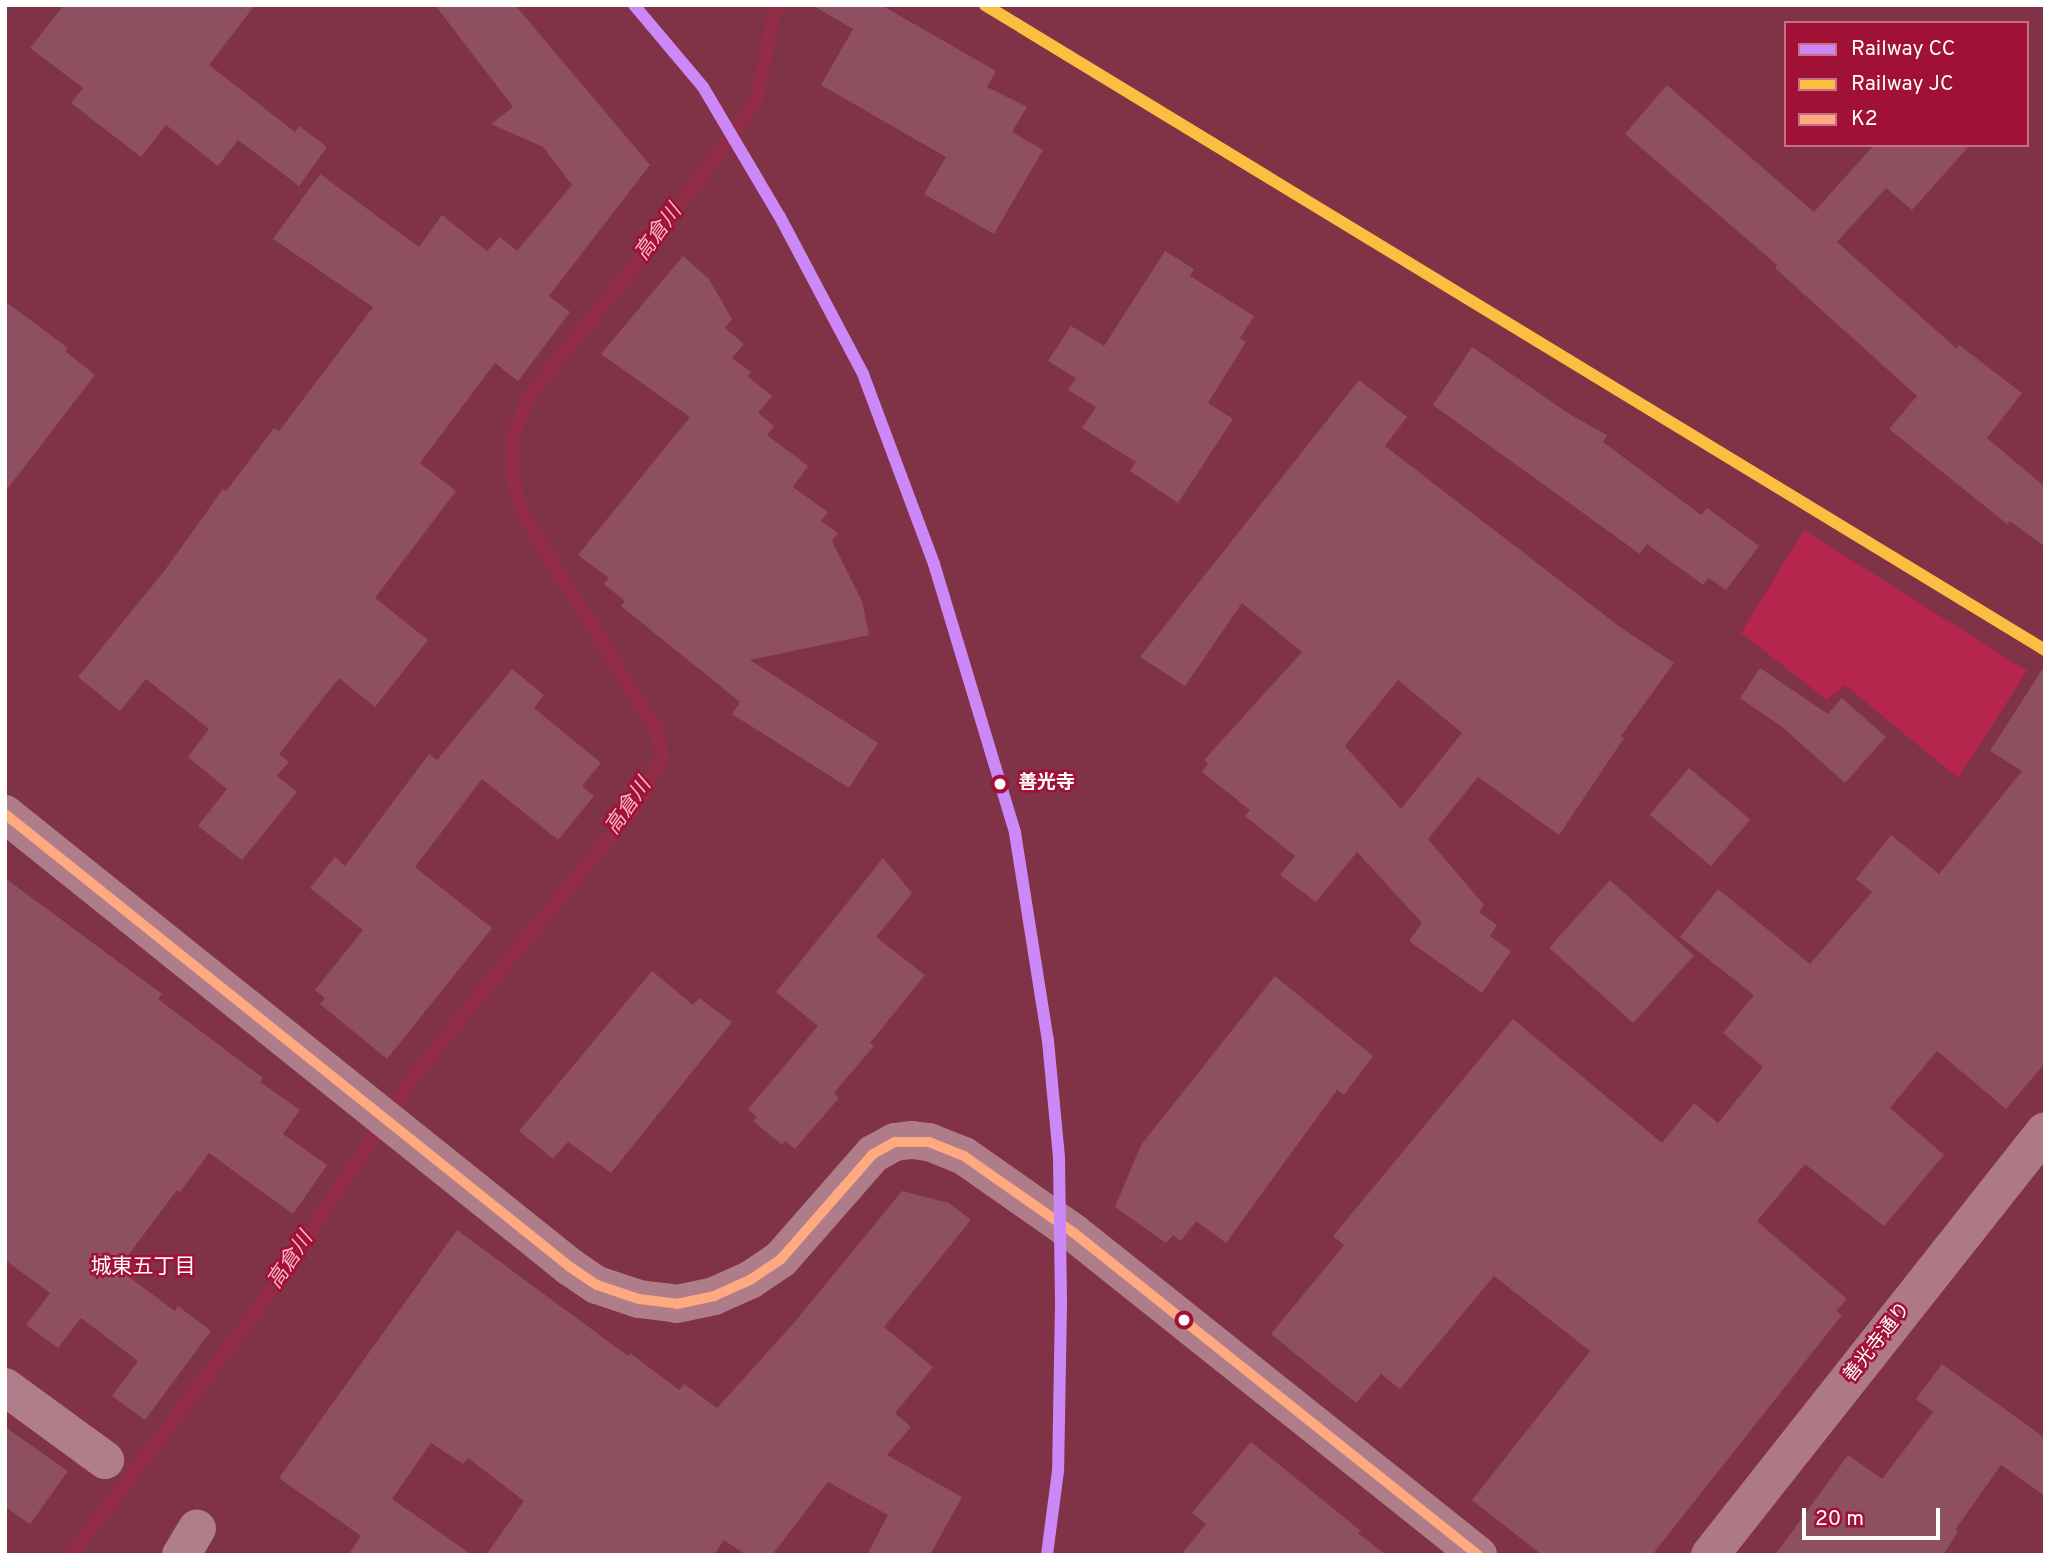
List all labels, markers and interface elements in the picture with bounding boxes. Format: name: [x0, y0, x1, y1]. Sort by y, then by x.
legend: [1784, 21, 2029, 147]
text: Railway CC: [1851, 36, 1955, 63]
text: Railway JC: [1851, 71, 1954, 98]
text: K2: [1851, 106, 1878, 133]
water label: 高倉川: [630, 200, 688, 266]
marker: 善光寺: [988, 772, 1012, 796]
place label: 善光寺: [1018, 773, 1075, 795]
water label: 高倉川: [601, 774, 657, 840]
water label: 高倉川: [263, 1228, 319, 1294]
district label: 城東五丁目: [91, 1255, 195, 1281]
street label: 善光寺通り: [1840, 1299, 1916, 1387]
unlabelled marker: [1177, 1313, 1191, 1327]
scale bar: [1805, 1494, 1943, 1538]
text: 20 m: [1815, 1506, 1864, 1533]

